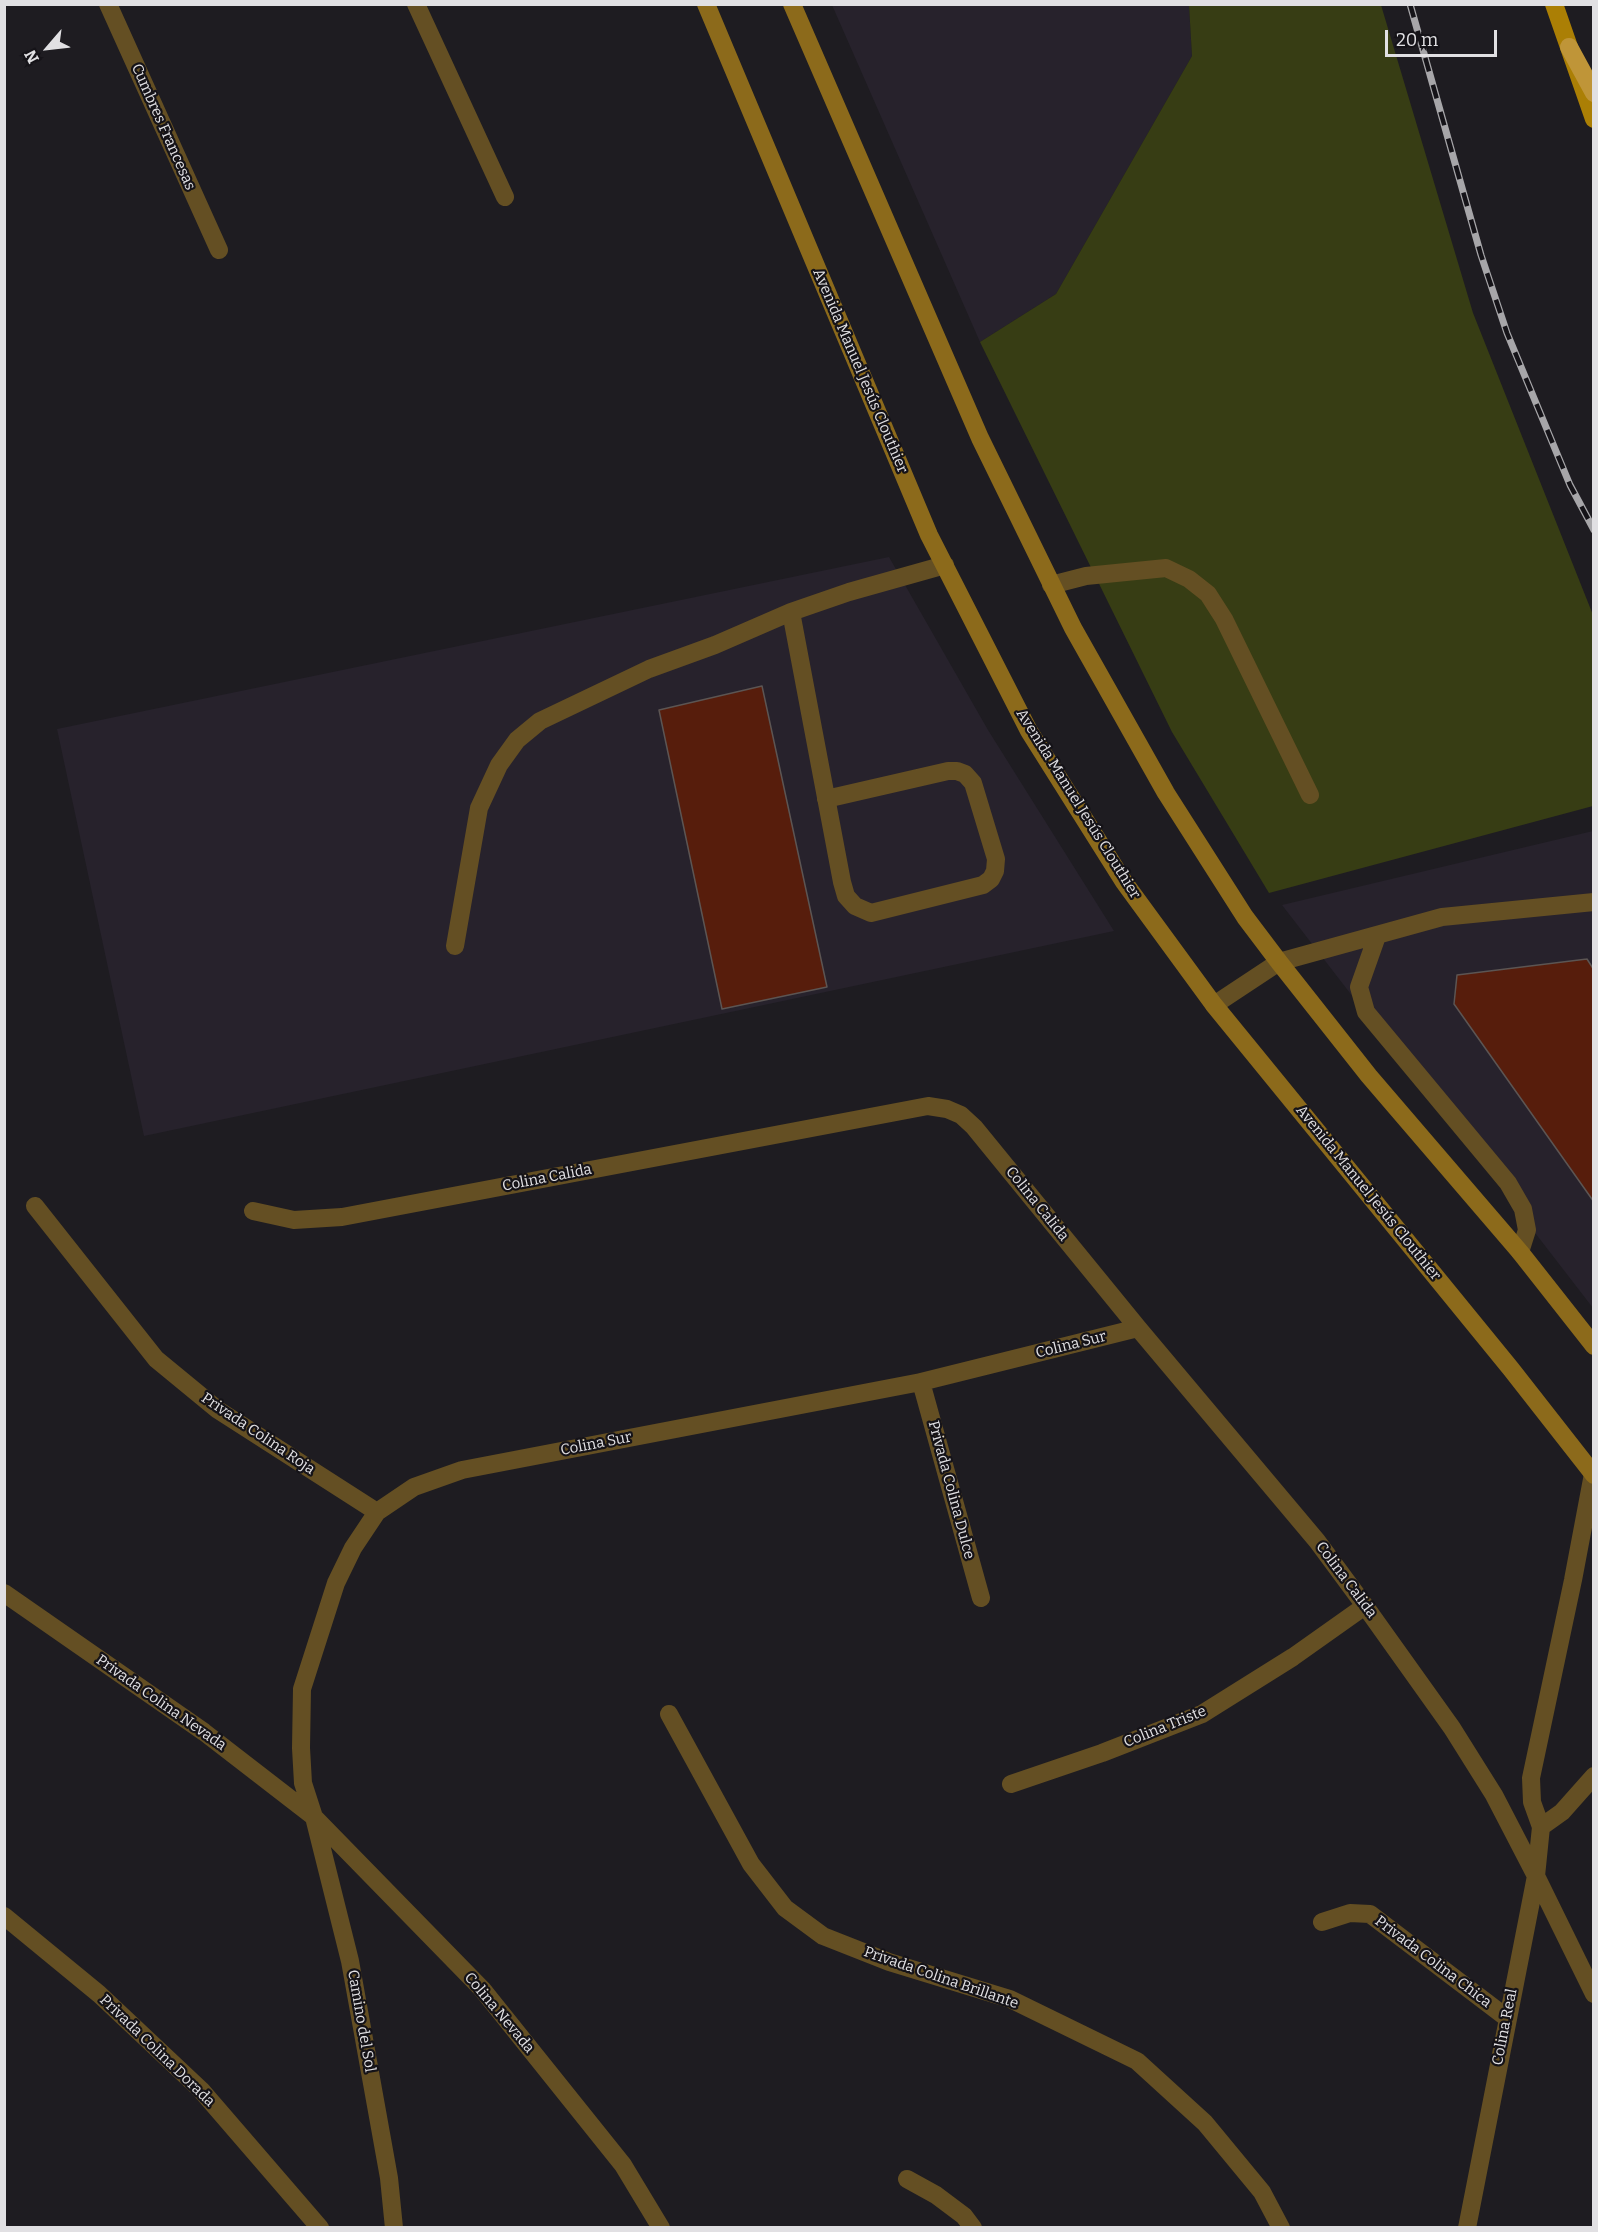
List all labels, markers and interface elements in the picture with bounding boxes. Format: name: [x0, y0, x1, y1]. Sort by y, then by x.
north arrow: [18, 18, 78, 78]
scale bar: [1388, 18, 1500, 56]
text: 20 m: [1396, 29, 1438, 51]
text: N: [20, 47, 43, 67]
street label: Cumbres Francesas: [127, 61, 199, 193]
street label: Avenida Manuel Jesús Clouthier: [809, 266, 911, 476]
street label: Avenida Manuel Jesús Clouthier: [1012, 706, 1144, 902]
street label: Avenida Manuel Jesús Clouthier: [1292, 1102, 1444, 1284]
street label: Colina Calida: [501, 1161, 593, 1195]
street label: Colina Calida: [1001, 1163, 1073, 1245]
street label: Colina Sur: [1034, 1328, 1108, 1362]
street label: Privada Colina Roja: [198, 1389, 318, 1479]
street label: Privada Colina Dulce: [924, 1419, 978, 1561]
street label: Colina Sur: [559, 1428, 633, 1460]
street label: Colina Calida: [1312, 1538, 1380, 1622]
street label: Privada Colina Nevada: [92, 1651, 230, 1755]
street label: Colina Triste: [1121, 1702, 1209, 1752]
street label: Privada Colina Chica: [1371, 1912, 1495, 2012]
street label: Privada Colina Brillante: [861, 1943, 1021, 2013]
street label: Camino del Sol: [343, 1968, 379, 2074]
street label: Colina Nevada: [460, 1969, 538, 2057]
street label: Colina Real: [1489, 1987, 1521, 2067]
street label: Privada Colina Dorada: [96, 1991, 218, 2111]

